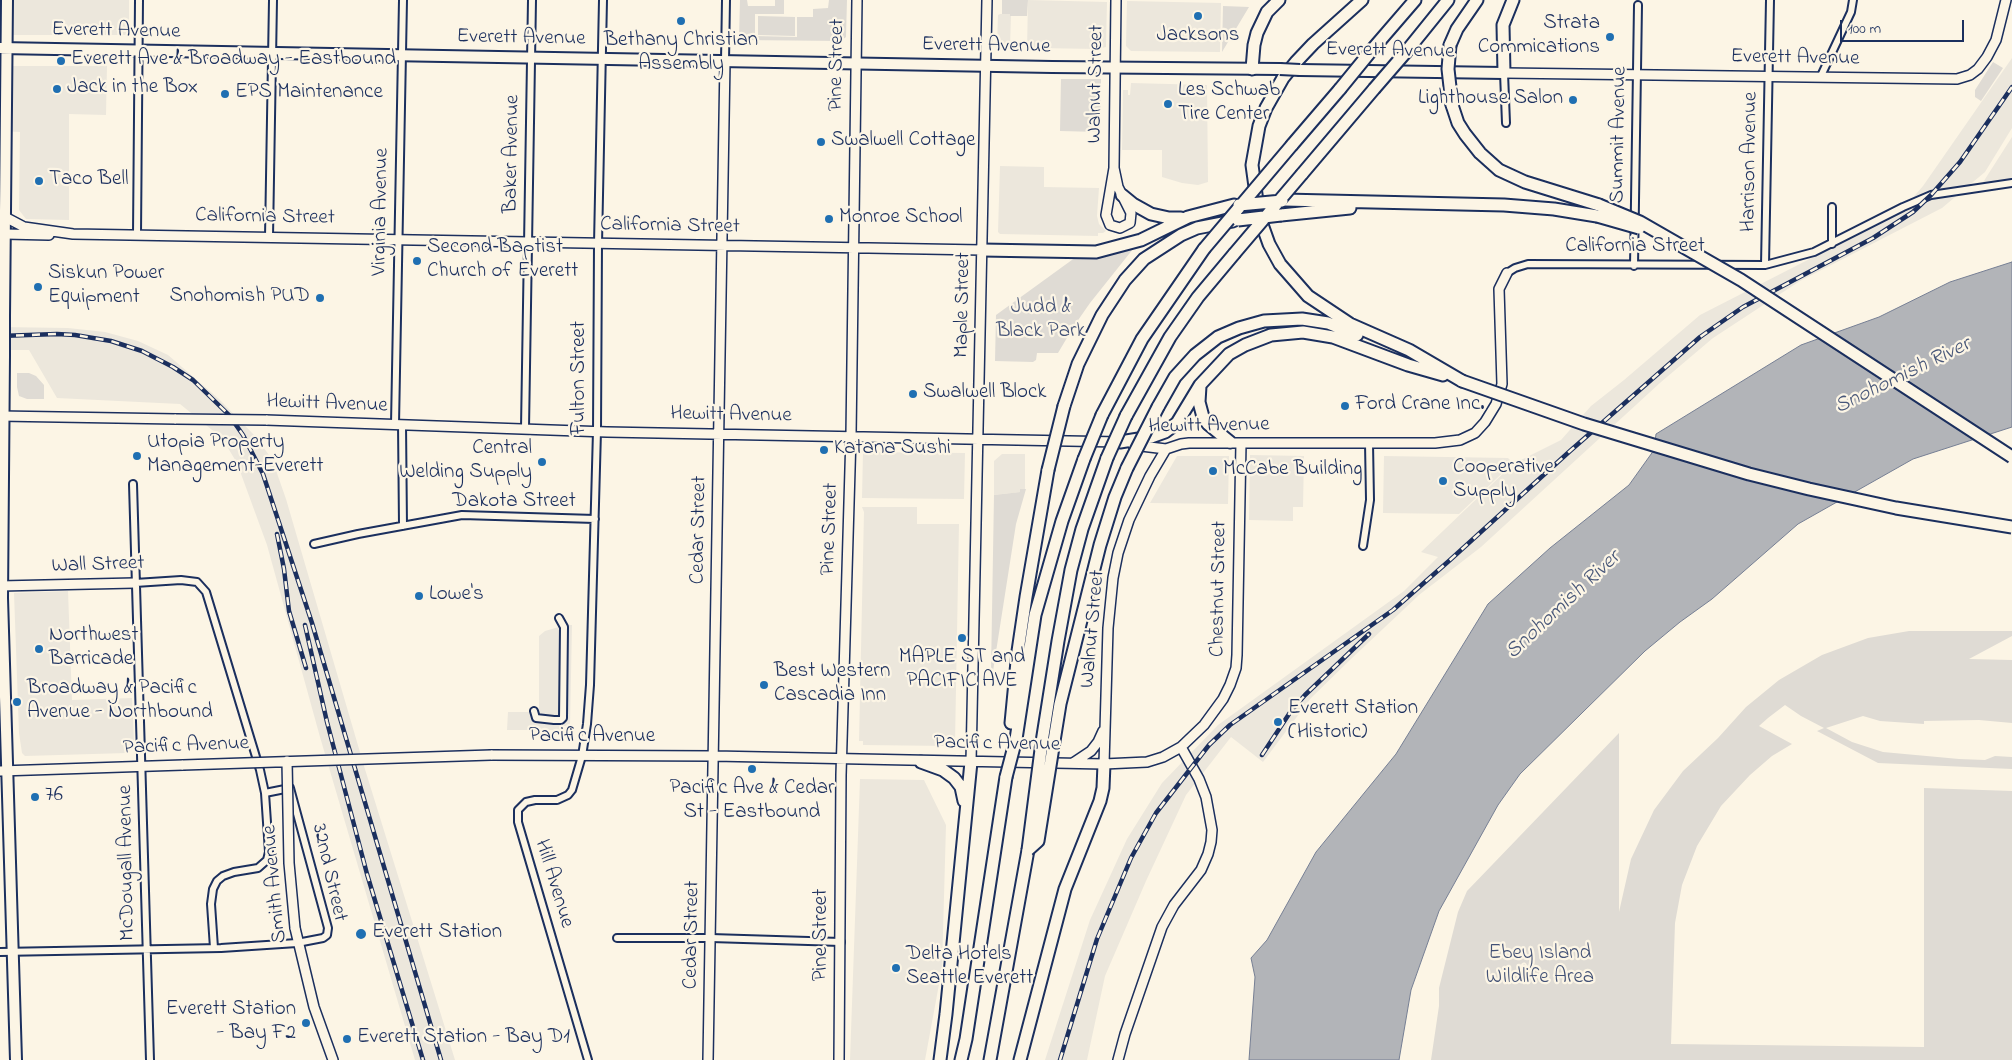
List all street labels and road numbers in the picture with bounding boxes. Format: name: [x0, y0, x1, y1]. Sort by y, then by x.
street label: Everett Avenue: [51, 18, 181, 46]
street label: Pine Street: [825, 18, 851, 112]
street label: Walnut Street: [1083, 24, 1111, 144]
street label: Everett Avenue: [456, 25, 586, 53]
street label: Everett Avenue: [921, 33, 1051, 61]
street label: Everett Avenue: [1325, 38, 1455, 66]
street label: Everett Avenue: [1730, 45, 1860, 73]
street label: Summit Avenue: [1606, 66, 1634, 204]
street label: Harrison Avenue: [1737, 92, 1765, 232]
street label: Baker Avenue: [499, 94, 527, 214]
street label: Virginia Avenue: [368, 148, 396, 276]
street label: California Street: [195, 204, 335, 232]
street label: California Street: [600, 213, 740, 241]
street label: California Street: [1565, 235, 1705, 261]
street label: Maple Street: [950, 252, 978, 358]
street label: Fulton Street: [568, 321, 594, 435]
street label: Hewitt Avenue: [266, 390, 388, 420]
street label: Hewitt Avenue: [670, 402, 792, 430]
street label: Hewitt Avenue: [1148, 413, 1270, 441]
street label: Cedar Street: [686, 475, 714, 585]
street label: Pine Street: [817, 482, 845, 576]
street label: Dakota Street: [452, 490, 576, 516]
street label: Chestnut Street: [1206, 521, 1234, 657]
street label: Wall Street: [51, 552, 145, 580]
street label: Walnut Street: [1076, 569, 1112, 689]
street label: Pacific Avenue: [529, 725, 655, 751]
street label: Pacific Avenue: [934, 731, 1060, 759]
street label: Pacific Avenue: [122, 732, 250, 762]
street label: McDougall Avenue: [114, 785, 142, 941]
street label: 32nd Street: [305, 822, 351, 924]
street label: Smith Avenue: [258, 824, 294, 944]
street label: Hill Avenue: [528, 837, 578, 931]
street label: Cedar Street: [679, 880, 707, 990]
street label: Pine Street: [810, 889, 836, 981]

